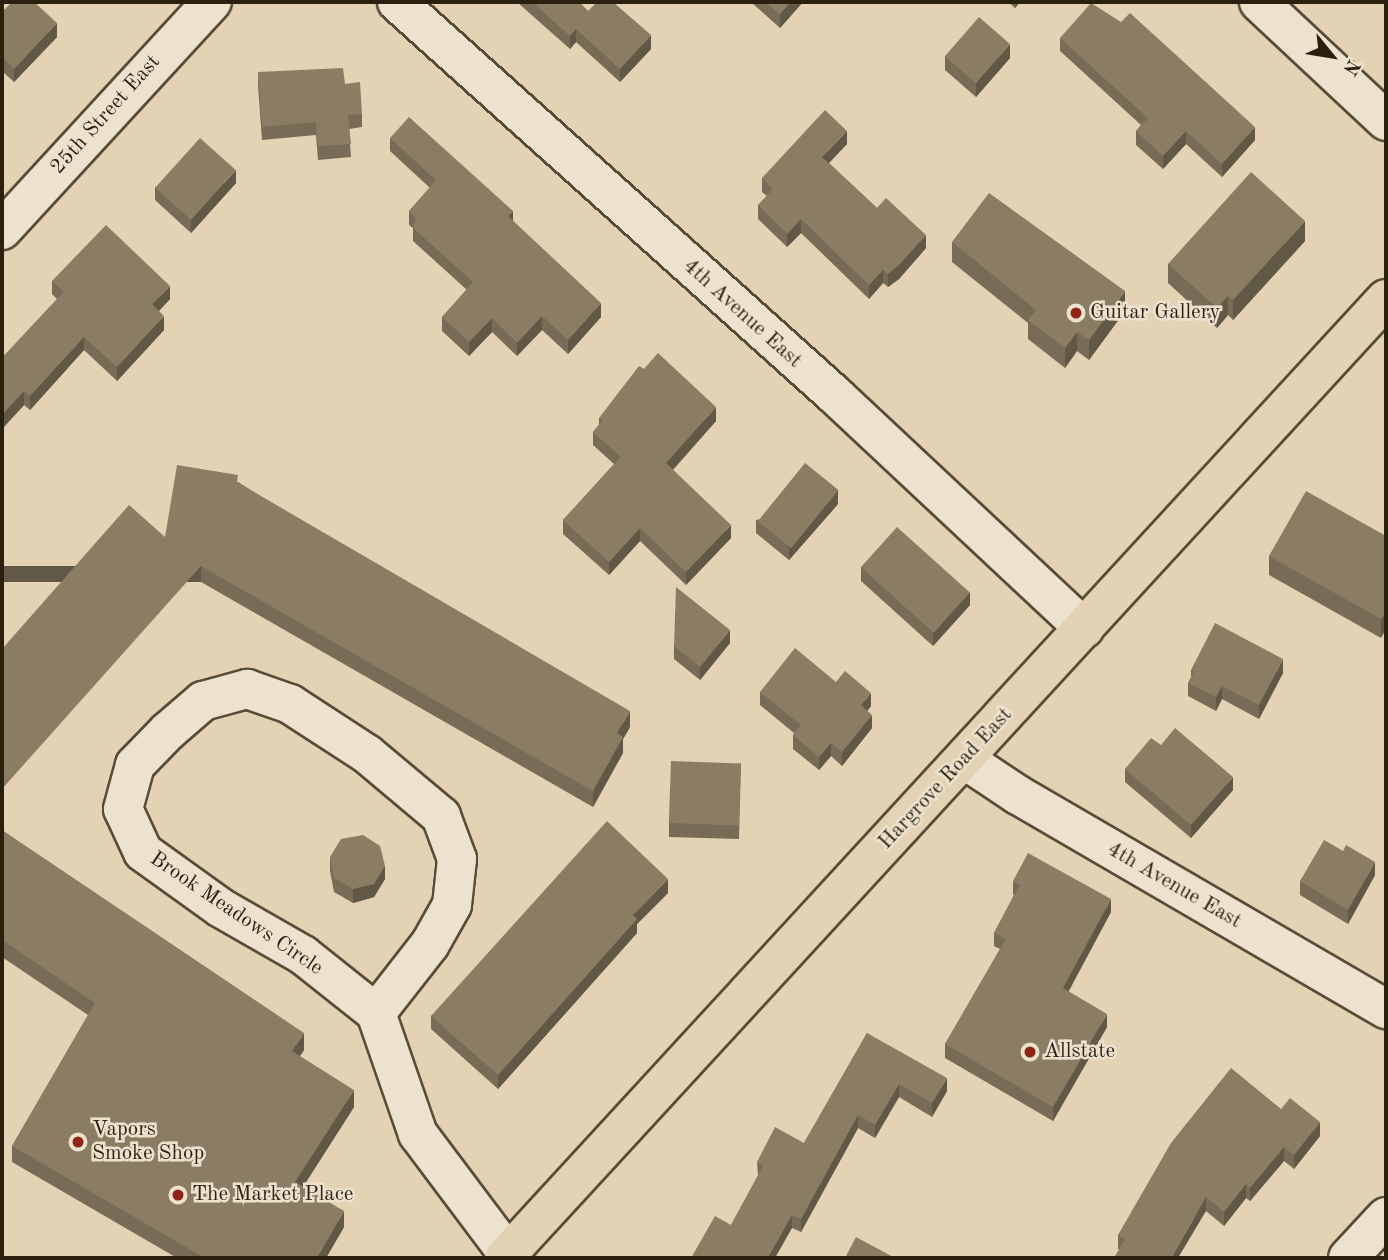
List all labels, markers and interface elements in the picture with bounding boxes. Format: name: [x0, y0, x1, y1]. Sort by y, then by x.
north arrow: [1297, 21, 1367, 91]
street label: 25th Street East: [46, 50, 166, 180]
text: N: [1339, 56, 1362, 78]
street label: 4th Avenue East: [678, 254, 806, 374]
place label: Guitar Gallery: [1090, 300, 1220, 326]
marker: Guitar Gallery: [1068, 305, 1084, 321]
street label: Hargrove Road East: [874, 703, 1018, 855]
street label: 4th Avenue East: [1102, 837, 1246, 935]
street label: Brook Meadows Circle: [145, 847, 327, 981]
place label: Allstate: [1044, 1039, 1115, 1065]
marker: Allstate: [1022, 1044, 1038, 1060]
place label: Vapors Smoke Shop: [92, 1117, 204, 1167]
marker: Vapors Smoke Shop: [70, 1134, 86, 1150]
place label: The Market Place: [192, 1182, 353, 1208]
marker: The Market Place: [170, 1187, 186, 1203]

